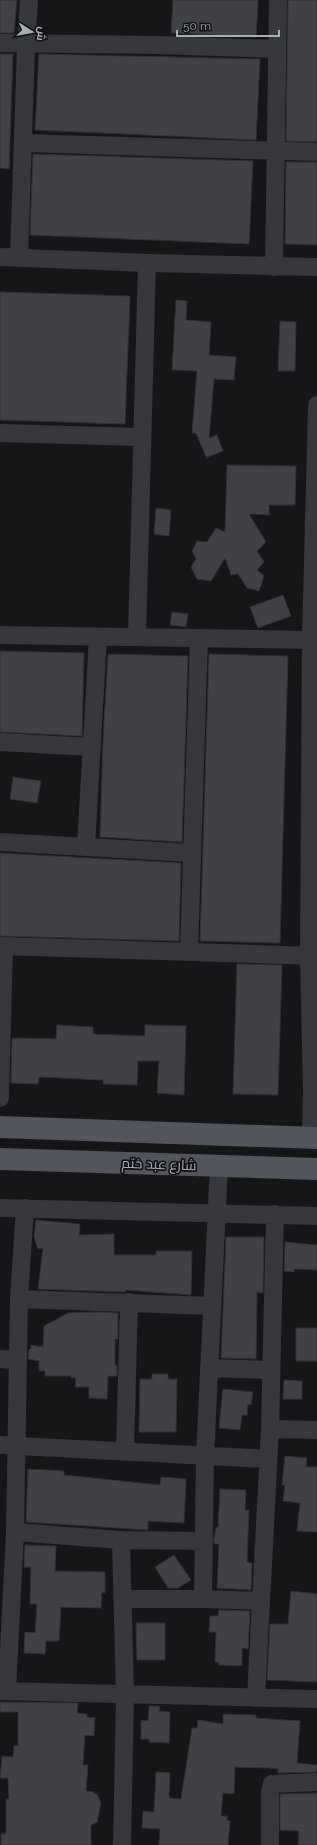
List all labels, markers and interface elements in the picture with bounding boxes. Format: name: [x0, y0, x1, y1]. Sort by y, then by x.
north arrow: [12, 12, 52, 52]
scale bar: [177, 12, 279, 38]
text: 50 m: [183, 19, 211, 33]
text: ش: [34, 26, 49, 42]
street label: شارع عبد ختم: [121, 1155, 197, 1175]

